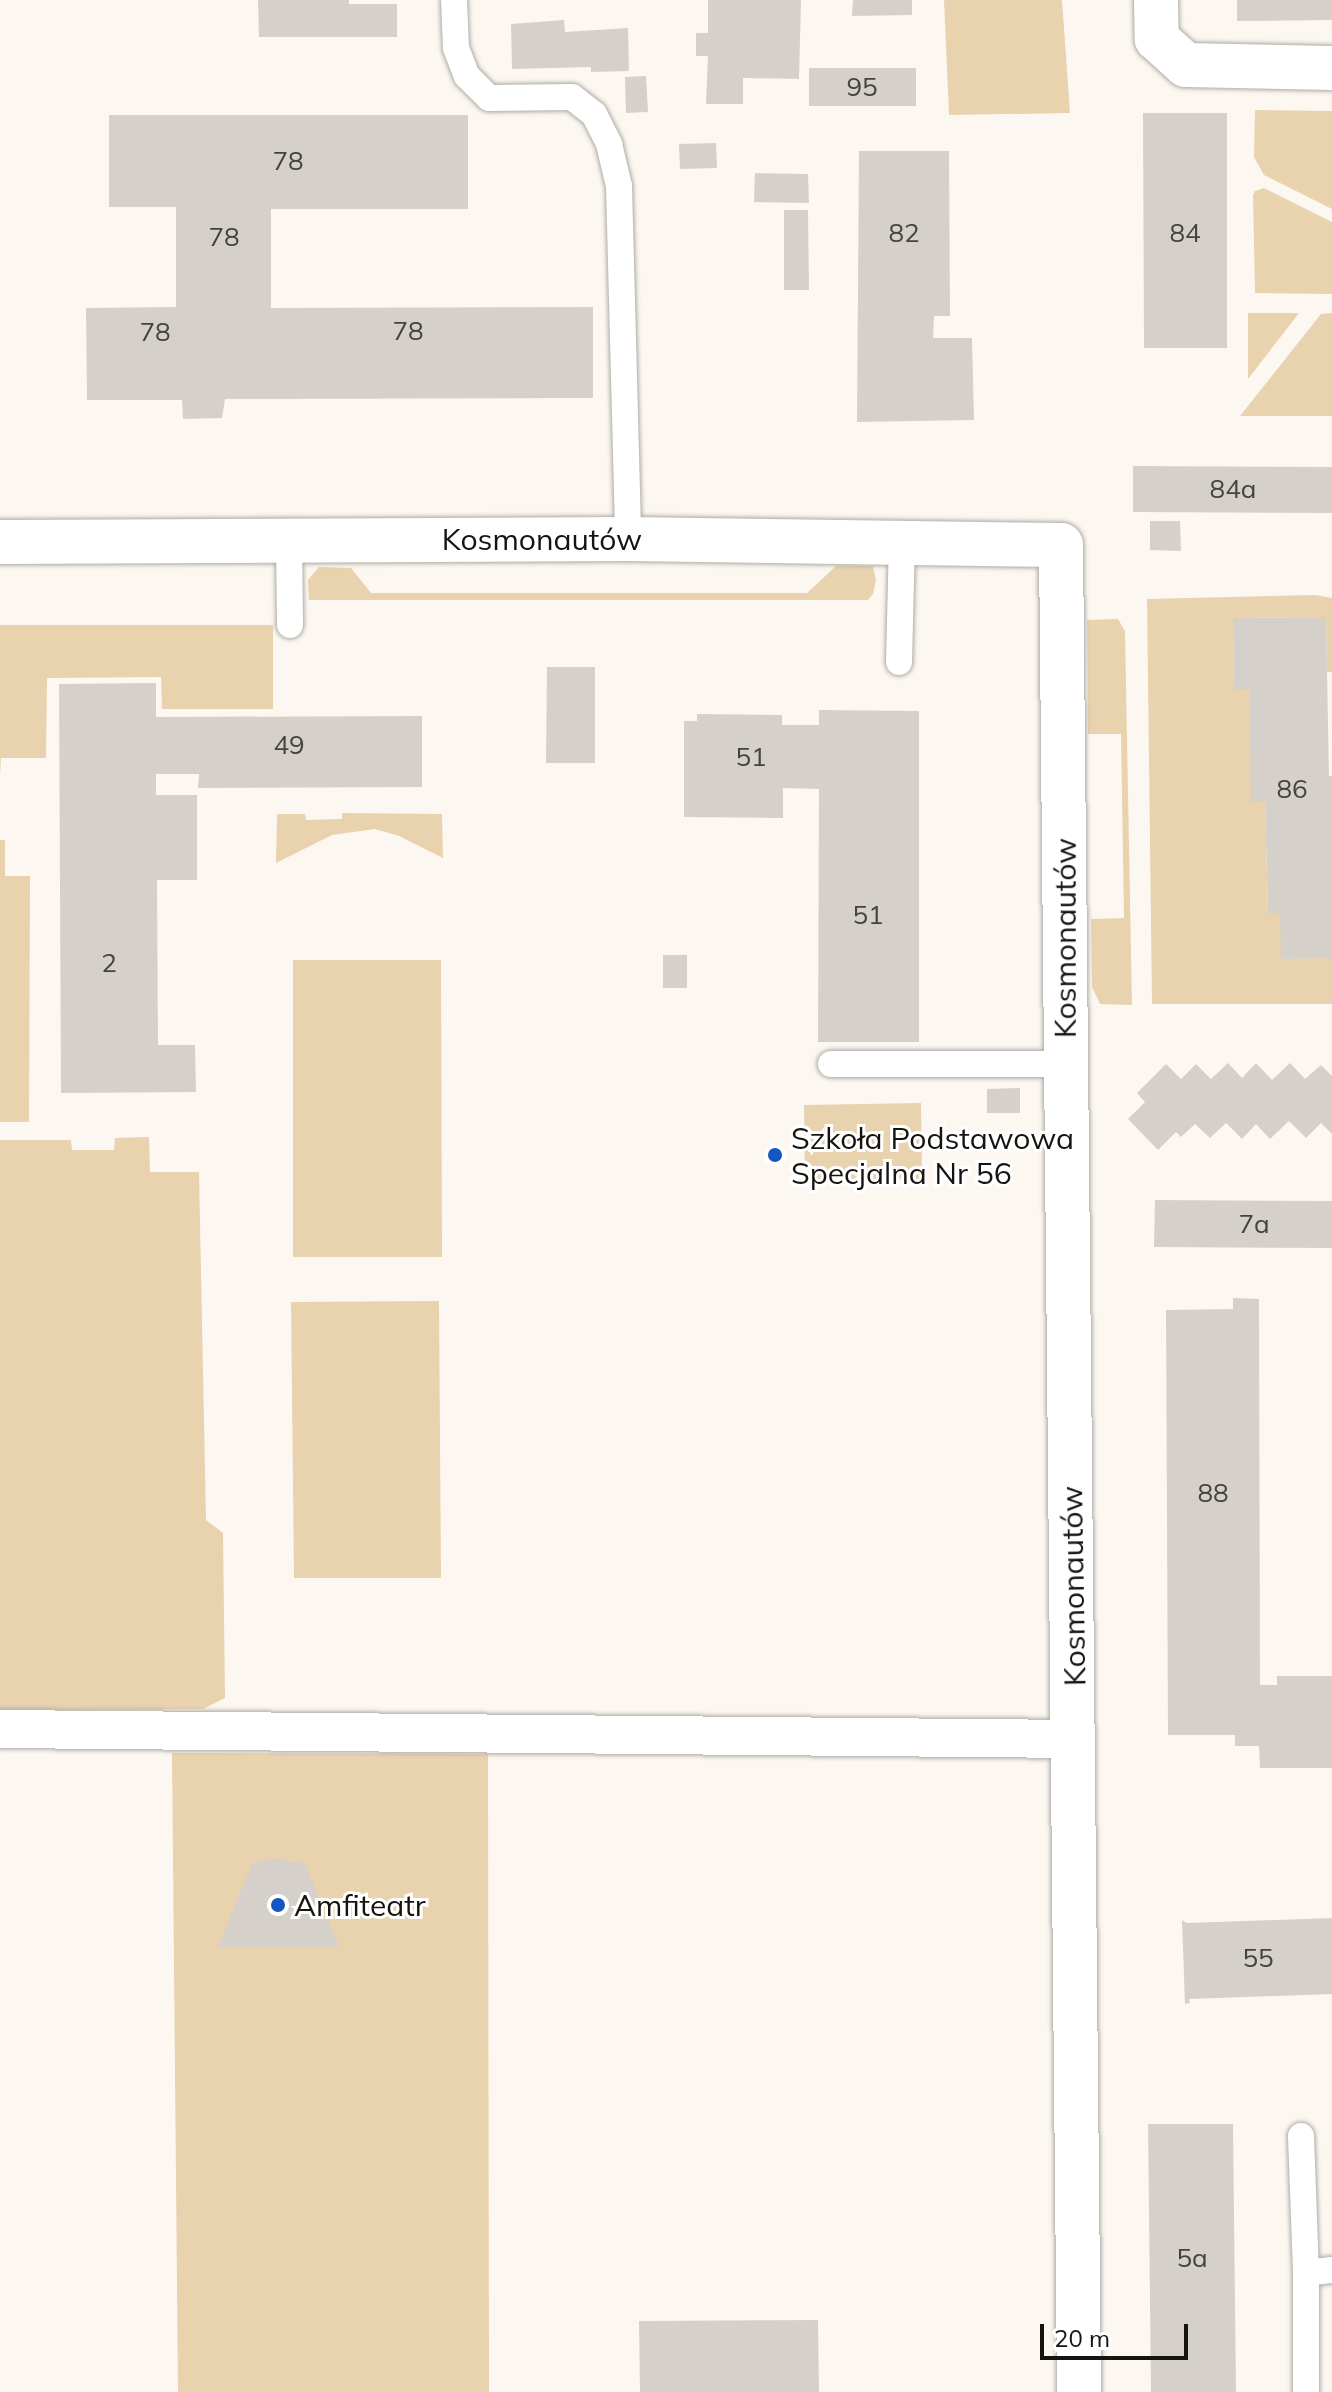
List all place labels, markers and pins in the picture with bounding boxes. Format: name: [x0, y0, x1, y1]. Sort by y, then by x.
place label: Szkoła Podstawowa Specjalna Nr 56: [791, 1120, 1074, 1190]
marker: Szkoła Podstawowa Specjalna Nr 56: [766, 1146, 784, 1164]
place label: Amfiteatr: [294, 1887, 426, 1923]
marker: Amfiteatr: [269, 1896, 287, 1914]

